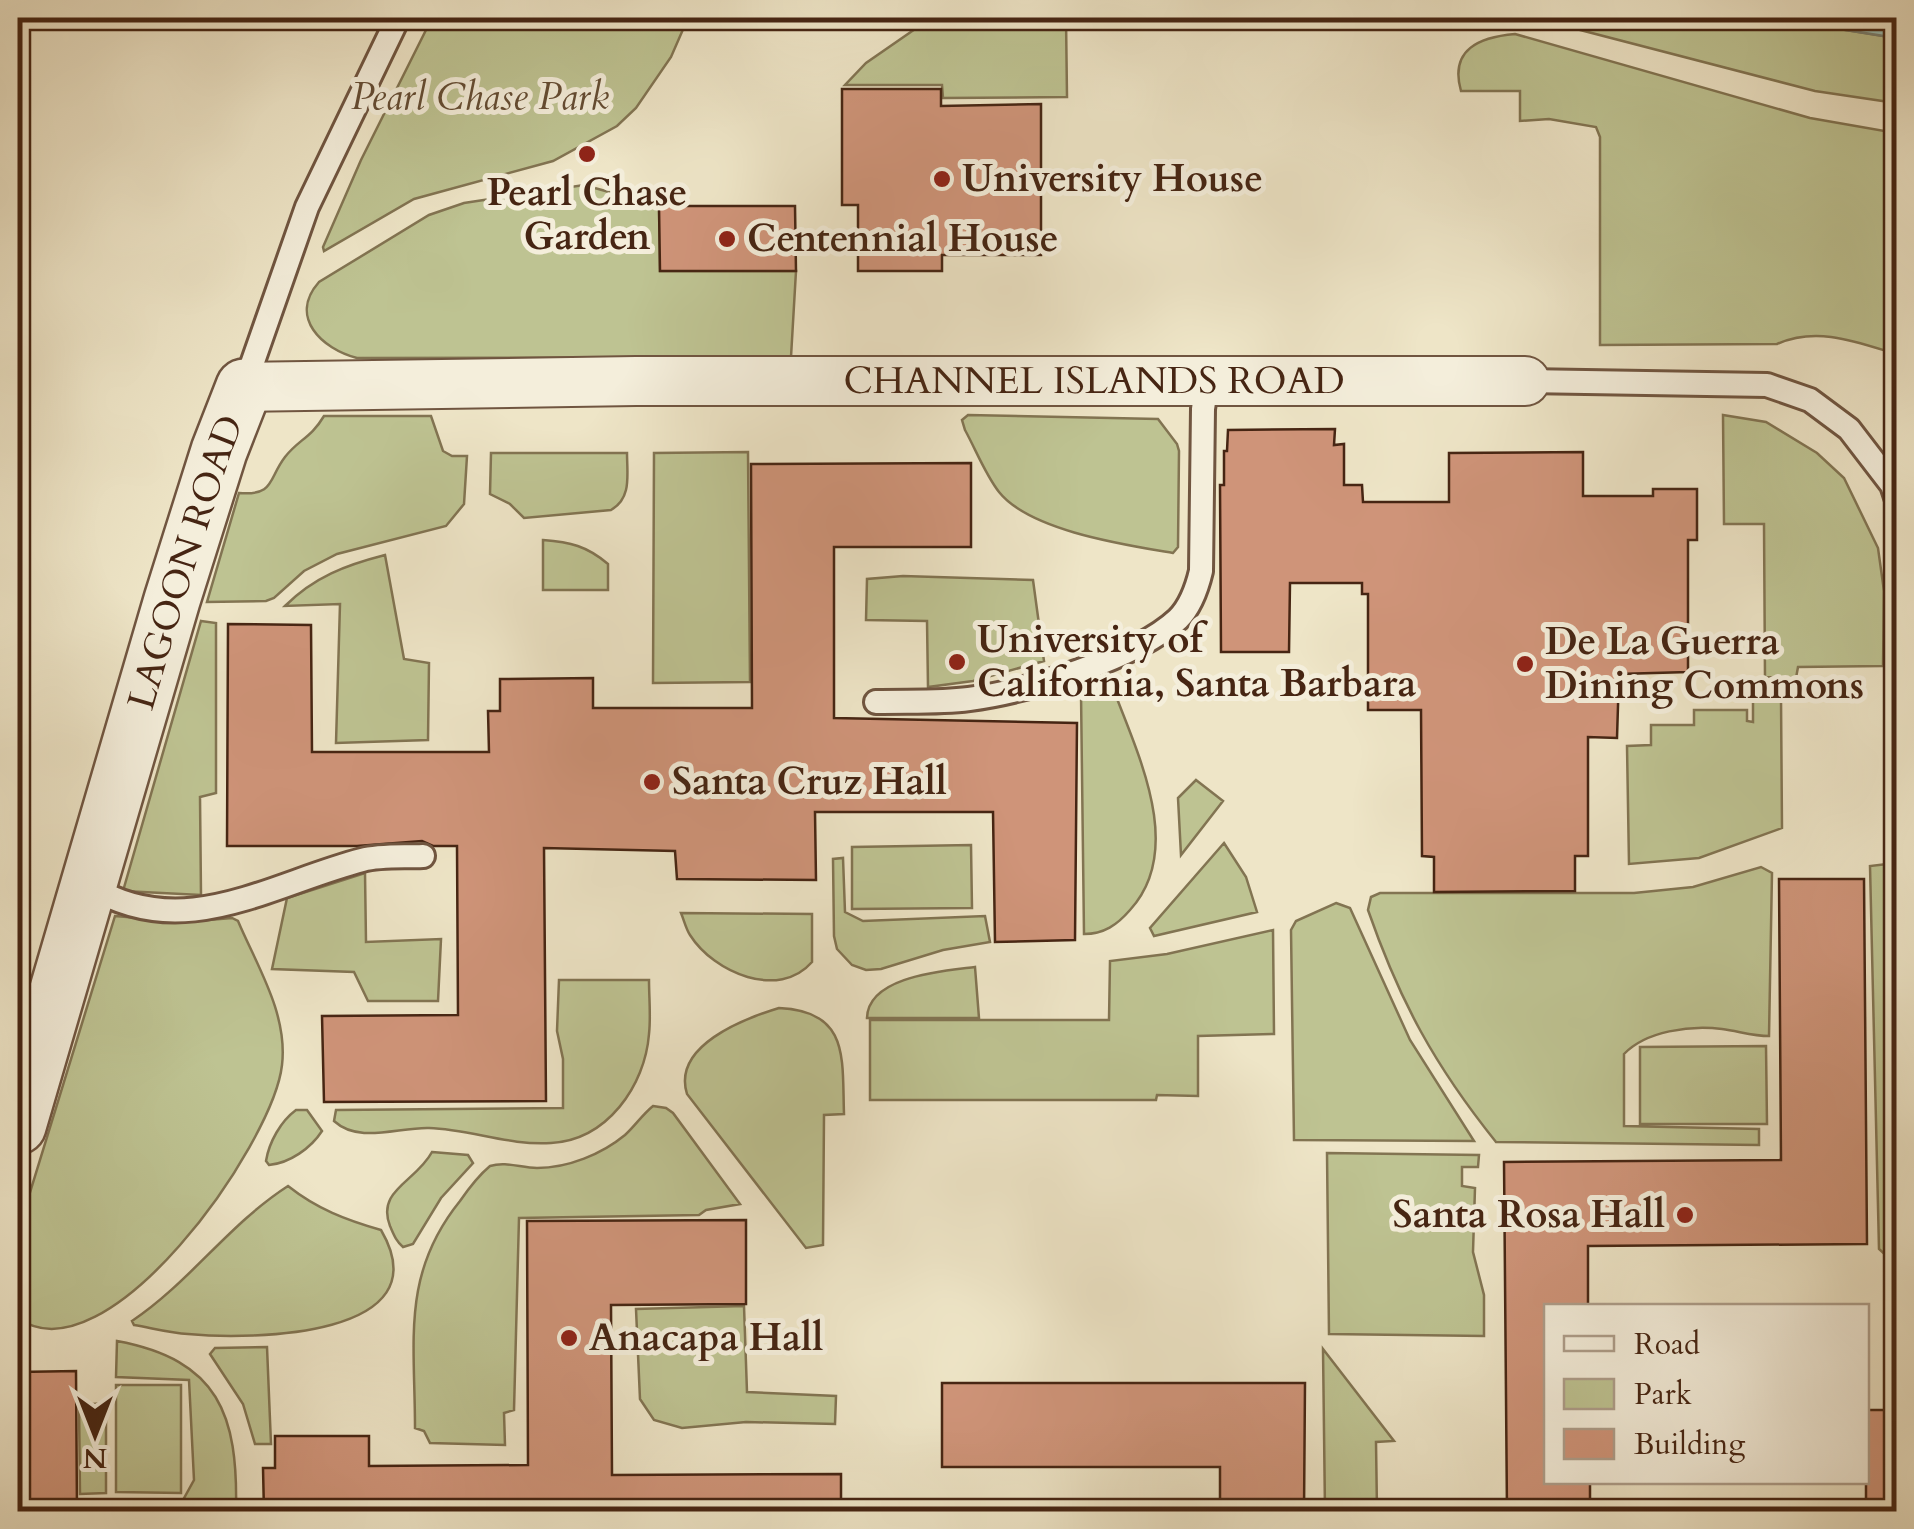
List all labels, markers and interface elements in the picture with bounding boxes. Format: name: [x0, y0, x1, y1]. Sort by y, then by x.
park label: Pearl Chase Park: [351, 71, 609, 123]
marker: Pearl Chase Garden: [576, 143, 598, 165]
place label: University House: [962, 153, 1263, 205]
place label: Pearl Chase Garden: [487, 167, 687, 263]
marker: University House: [931, 168, 953, 190]
place label: Centennial House: [747, 213, 1058, 265]
marker: Centennial House: [716, 228, 738, 250]
street label: CHANNEL ISLANDS ROAD: [843, 355, 1345, 407]
street label: LAGOON ROAD: [115, 408, 256, 716]
place label: University of California, Santa Barbara: [977, 614, 1416, 710]
place label: De La Guerra Dining Commons: [1545, 616, 1864, 712]
marker: University of California, Santa Barbara: [946, 651, 968, 673]
marker: De La Guerra Dining Commons: [1514, 653, 1536, 675]
place label: Santa Cruz Hall: [672, 756, 947, 808]
marker: Santa Cruz Hall: [641, 771, 663, 793]
place label: Santa Rosa Hall: [1393, 1189, 1665, 1241]
marker: Santa Rosa Hall: [1674, 1204, 1696, 1226]
legend: [1544, 1304, 1869, 1484]
place label: Anacapa Hall: [589, 1312, 823, 1364]
text: Road: [1634, 1324, 1700, 1365]
marker: Anacapa Hall: [558, 1327, 580, 1349]
text: Park: [1634, 1374, 1692, 1415]
north arrow: [45, 1384, 145, 1484]
text: Building: [1634, 1424, 1745, 1465]
text: N: [83, 1439, 107, 1477]

